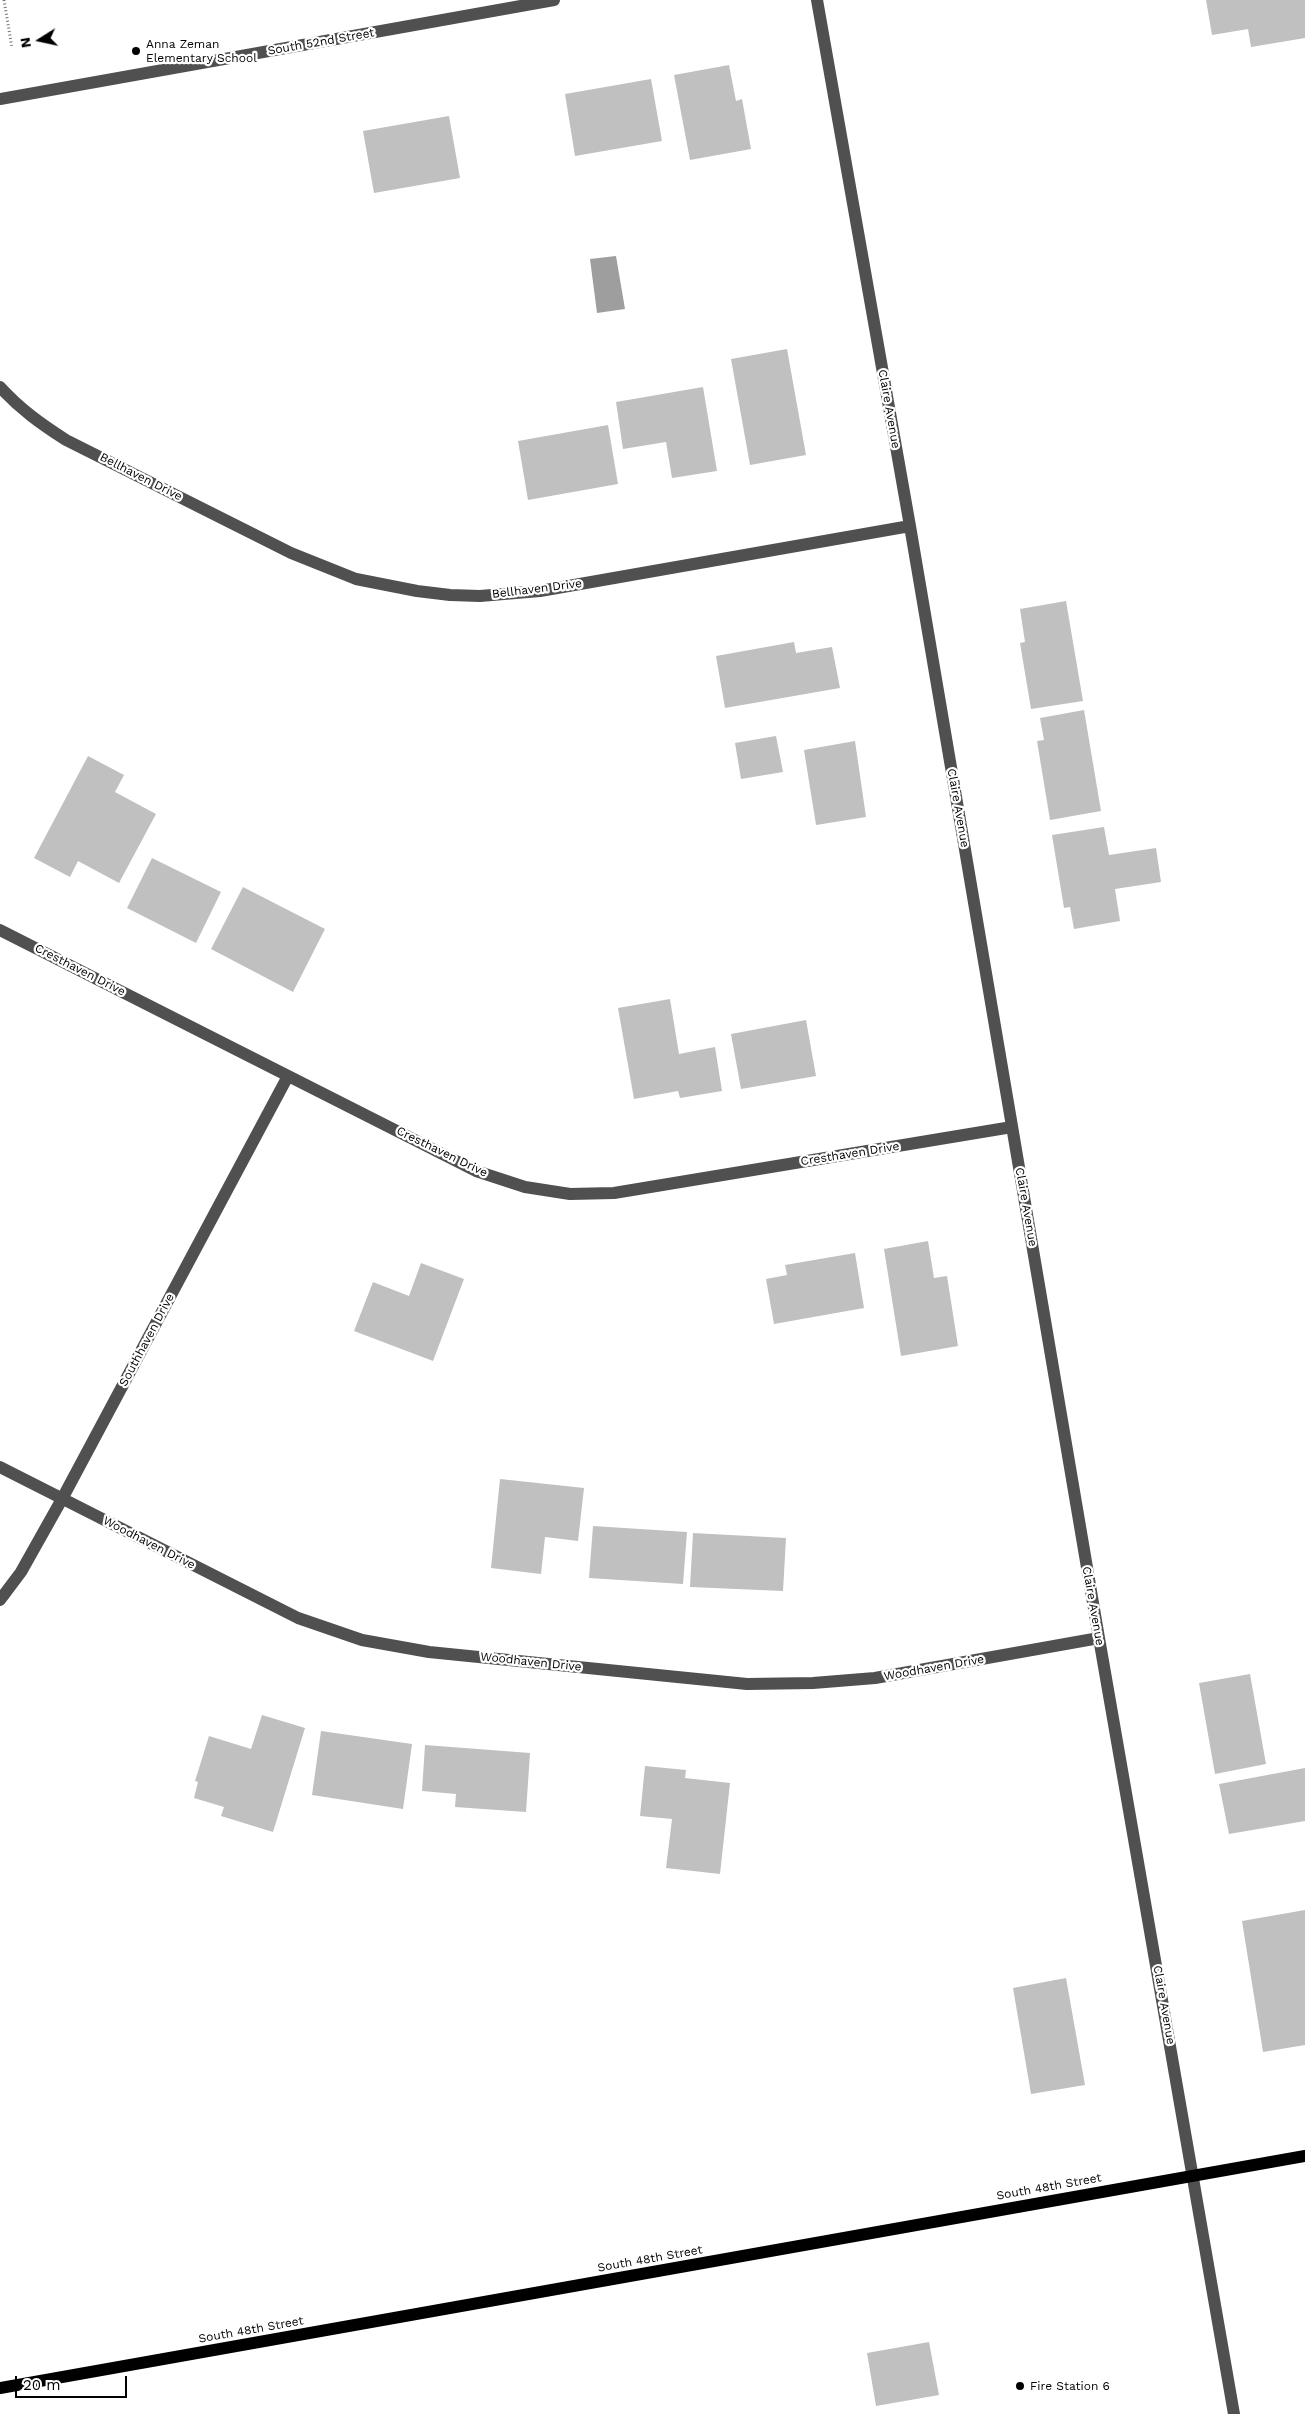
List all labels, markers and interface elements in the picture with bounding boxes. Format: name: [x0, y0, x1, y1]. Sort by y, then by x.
north arrow: [15, 15, 65, 65]
street label: South 52nd Street: [267, 26, 375, 58]
text: N: [16, 36, 34, 49]
place label: Anna Zeman Elementary School: [146, 37, 257, 65]
marker: Anna Zeman Elementary School: [130, 45, 142, 57]
street label: Claire Avenue: [875, 368, 903, 450]
street label: Bellhaven Drive: [97, 450, 185, 504]
street label: Bellhaven Drive: [491, 576, 583, 602]
street label: Claire Avenue: [944, 767, 972, 849]
street label: Cresthaven Drive: [32, 941, 128, 999]
street label: Cresthaven Drive: [394, 1124, 490, 1180]
street label: Cresthaven Drive: [800, 1139, 900, 1169]
street label: Claire Avenue: [1012, 1166, 1040, 1248]
street label: Southhaven Drive: [116, 1291, 178, 1389]
street label: Woodhaven Drive: [100, 1514, 198, 1572]
street label: Claire Avenue: [1079, 1565, 1107, 1647]
street label: Woodhaven Drive: [480, 1650, 582, 1674]
street label: Woodhaven Drive: [883, 1652, 985, 1684]
street label: Claire Avenue: [1150, 1964, 1178, 2046]
street label: South 48th Street: [995, 2171, 1103, 2203]
street label: South 48th Street: [596, 2243, 704, 2275]
street label: South 48th Street: [197, 2314, 305, 2346]
scale bar: [18, 2366, 130, 2398]
text: 20 m: [23, 2376, 61, 2394]
place label: Fire Station 6: [1030, 2379, 1110, 2393]
marker: Fire Station 6: [1014, 2380, 1026, 2392]

